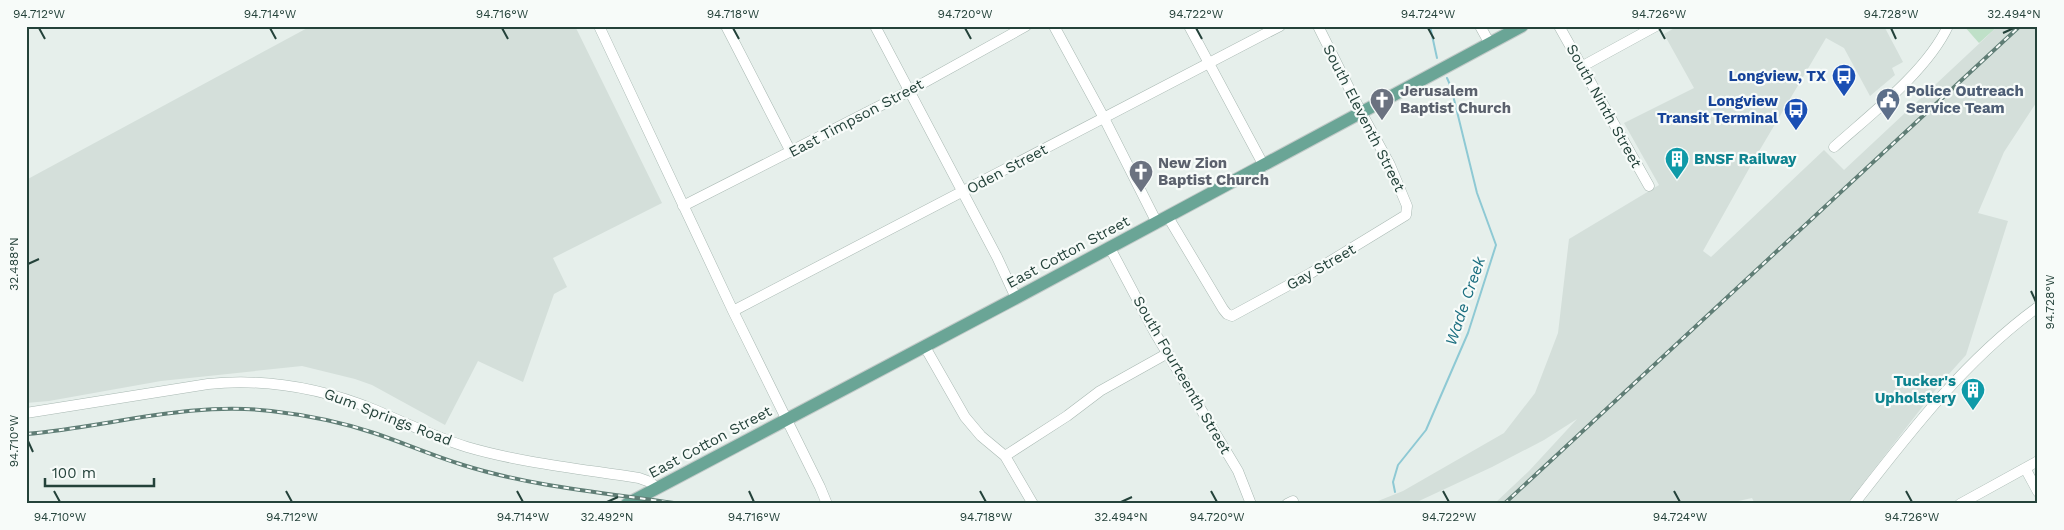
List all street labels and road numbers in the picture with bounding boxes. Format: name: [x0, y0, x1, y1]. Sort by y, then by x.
street label: South Eleventh Street: [1319, 41, 1409, 195]
street label: South Ninth Street: [1563, 41, 1646, 172]
street label: East Timpson Street: [786, 75, 927, 161]
street label: Oden Street: [964, 140, 1051, 198]
street label: East Cotton Street: [1003, 212, 1133, 292]
street label: Gay Street: [1283, 240, 1359, 294]
street label: South Fourteenth Street: [1129, 293, 1235, 458]
street label: Gum Springs Road: [322, 384, 454, 450]
street label: East Cotton Street: [645, 402, 775, 482]

